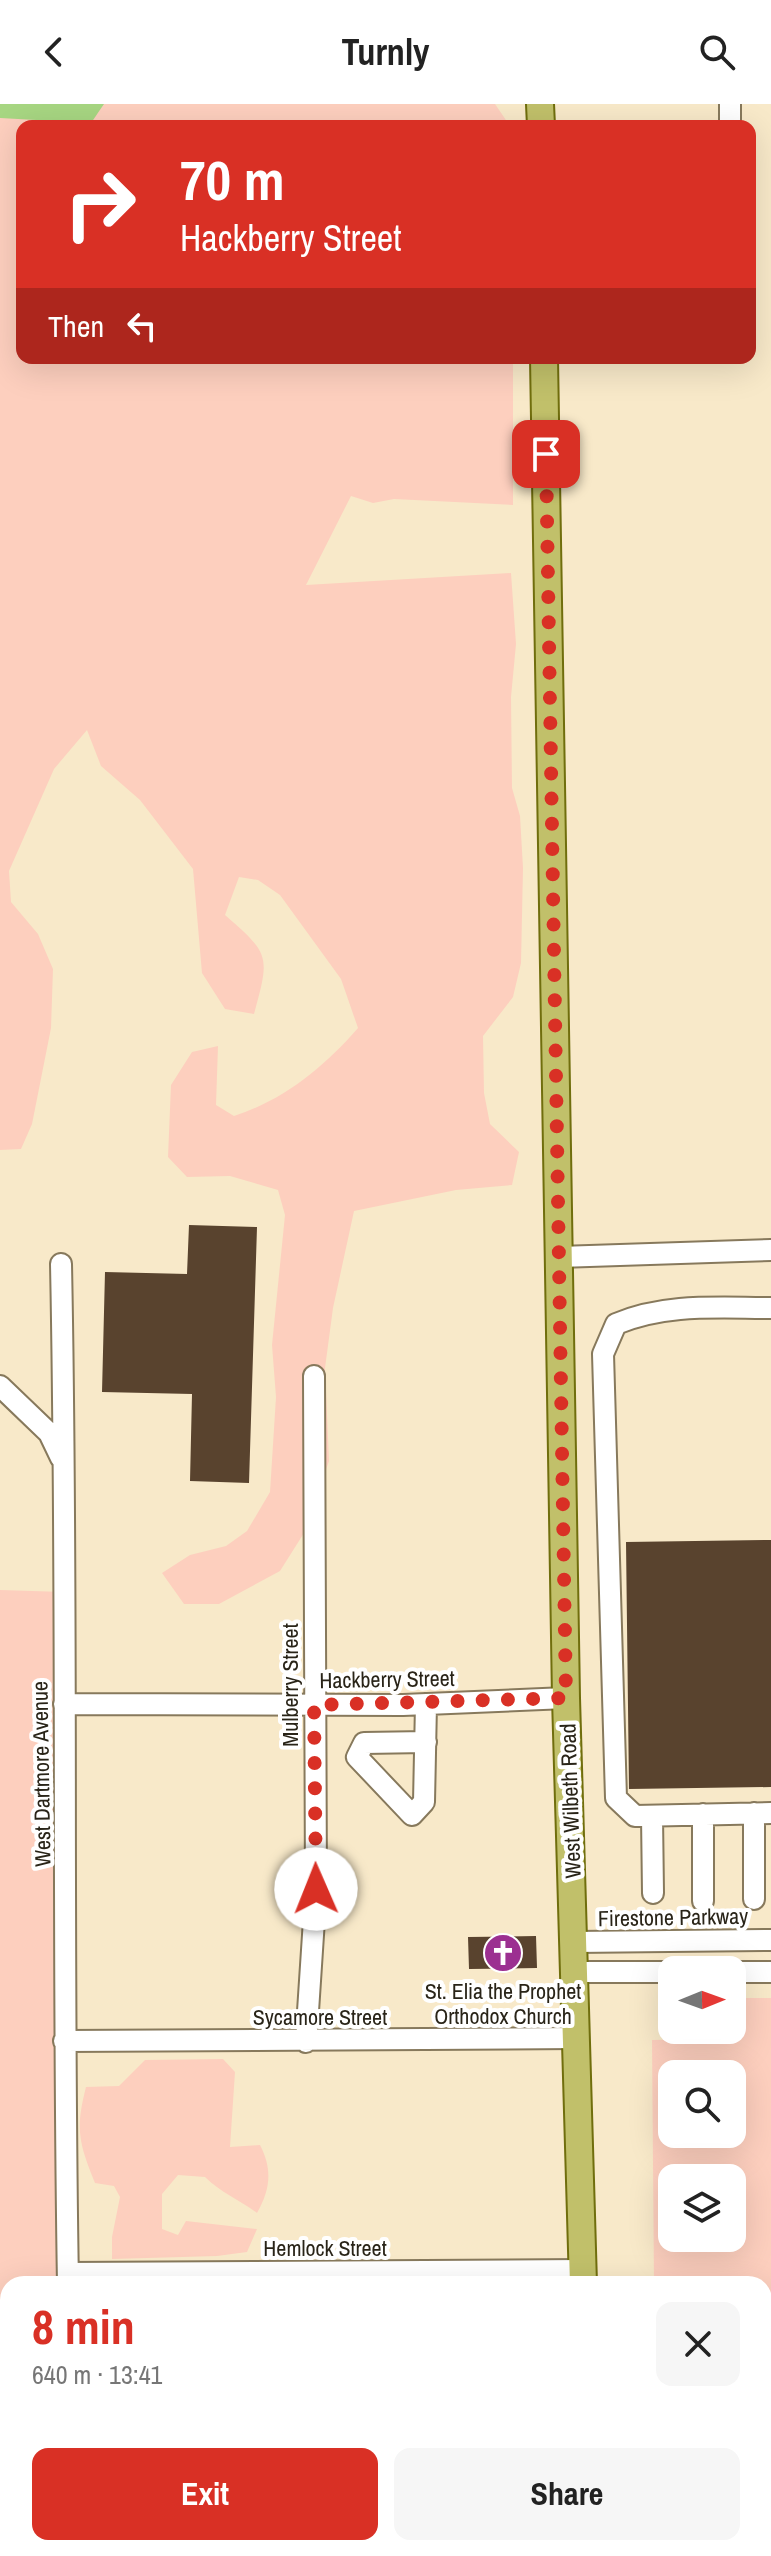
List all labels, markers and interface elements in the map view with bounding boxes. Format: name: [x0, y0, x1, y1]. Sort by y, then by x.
text: Turnly: [341, 28, 430, 76]
icon: back: [32, 30, 76, 74]
icon: search: [695, 30, 739, 74]
text: 70 m: [180, 142, 285, 217]
icon: right: [48, 152, 152, 256]
text: Hackberry Street: [180, 214, 401, 262]
icon: left: [120, 304, 164, 348]
text: Then: [48, 306, 104, 346]
pin: [512, 420, 580, 488]
icon: arrive: [524, 432, 568, 476]
street label: Mulberry Street: [275, 1623, 305, 1747]
street label: Hackberry Street: [319, 1663, 455, 1695]
street label: West Dartmore Avenue: [24, 1681, 58, 1867]
street label: West Wilbeth Road: [552, 1723, 588, 1879]
position arrow: [274, 1847, 358, 1931]
street label: Firestone Parkway: [598, 1901, 748, 1933]
church icon: St. Elia the Prophet Orthodox Church: [482, 1932, 524, 1974]
north arrow: [658, 1956, 746, 2044]
map controls: [658, 1956, 746, 2252]
place label: St. Elia the Prophet Orthodox Church: [425, 1976, 581, 2031]
street label: Sycamore Street: [253, 2002, 387, 2032]
button: search: [658, 2060, 746, 2148]
button: layers: [658, 2164, 746, 2252]
street label: Hemlock Street: [263, 2233, 387, 2263]
text: 8 min: [32, 2294, 135, 2359]
button: close: [656, 2302, 740, 2386]
text: 640 m · 13:41: [32, 2357, 162, 2392]
button: Exit: [32, 2448, 378, 2540]
button: Share: [394, 2448, 740, 2540]

